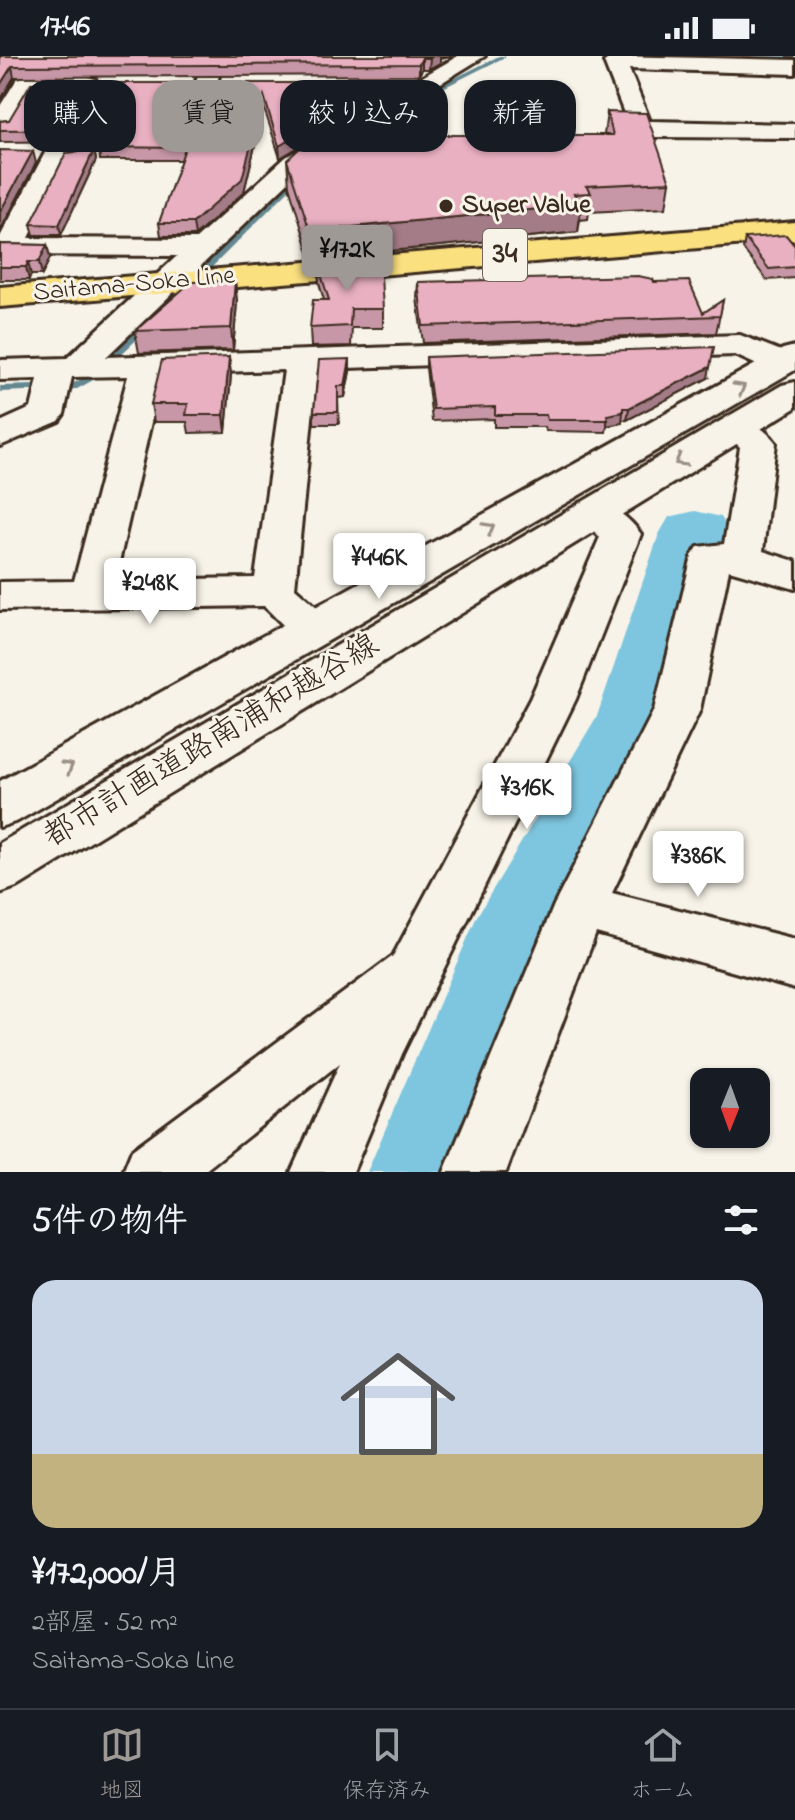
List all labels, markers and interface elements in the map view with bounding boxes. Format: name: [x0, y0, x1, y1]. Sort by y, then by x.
text: 17:46: [40, 6, 90, 50]
chip: 購入: [24, 80, 136, 152]
chip: 賃貸: [152, 80, 264, 152]
chip: 絞り込み: [280, 80, 448, 152]
chip: 新着: [464, 80, 576, 152]
place label: Super Value: [462, 187, 592, 225]
marker: Super Value: [437, 197, 455, 215]
pin: ¥172K: [291, 225, 403, 293]
road number: 34: [483, 229, 527, 281]
text: ¥172K: [320, 232, 374, 270]
street label: Saitama-Soka Line: [32, 257, 237, 313]
one-way arrow: [731, 382, 746, 398]
one-way arrow: [674, 451, 688, 467]
one-way arrow: [481, 523, 495, 538]
pin: ¥446K: [323, 533, 435, 601]
text: ¥446K: [351, 540, 407, 578]
pin: ¥248K: [94, 558, 206, 626]
text: ¥248K: [122, 565, 178, 603]
street label: 都市計画道路南浦和越谷線: [35, 623, 389, 861]
one-way arrow: [59, 761, 74, 777]
pin: ¥316K: [471, 763, 583, 831]
text: ¥316K: [500, 770, 554, 808]
pin: ¥386K: [642, 831, 754, 899]
text: ¥386K: [671, 838, 725, 876]
north arrow: [690, 1068, 770, 1148]
map controls: [690, 1068, 770, 1148]
text: 5件の物件: [32, 1198, 187, 1248]
icon: filters: [719, 1198, 763, 1242]
icon: home: [326, 1332, 470, 1476]
text: ¥172,000/月: [32, 1550, 181, 1600]
text: 2部屋 · 52 m²: [32, 1605, 178, 1643]
text: Saitama-Soka Line: [32, 1643, 234, 1681]
tab: 地図: [100, 1723, 144, 1808]
tab: 保存済み: [343, 1723, 431, 1808]
tab: ホーム: [630, 1723, 695, 1808]

